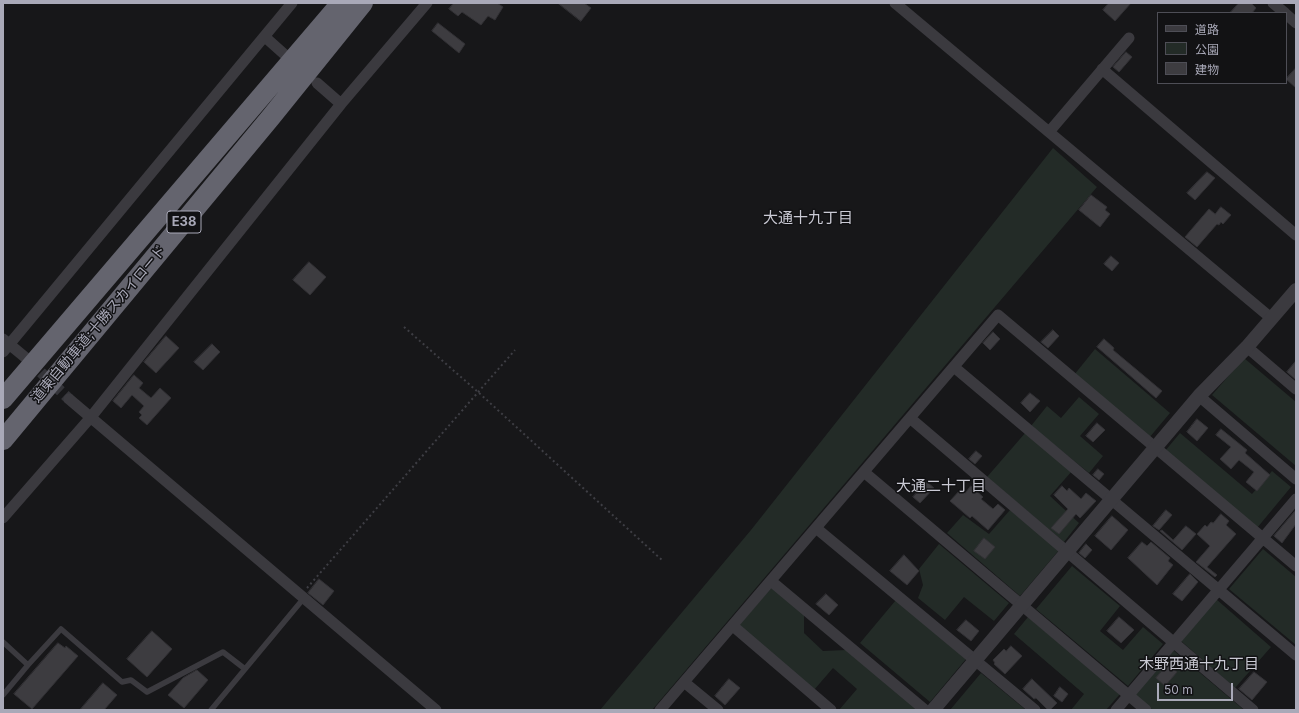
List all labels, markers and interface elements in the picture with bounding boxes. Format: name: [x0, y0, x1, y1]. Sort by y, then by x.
legend: [1157, 12, 1287, 84]
text: 道路: [1195, 22, 1219, 37]
text: 公園: [1195, 42, 1219, 57]
text: 建物: [1195, 62, 1219, 77]
district label: 大通十九丁目: [763, 209, 853, 227]
road number: E38: [167, 211, 201, 233]
street label: 道東自動車道;十勝スカイロード: [28, 242, 170, 406]
district label: 大通二十丁目: [896, 477, 986, 495]
district label: 木野西通十九丁目: [1139, 655, 1259, 673]
scale bar: [1159, 675, 1235, 701]
text: 50 m: [1164, 682, 1193, 697]

